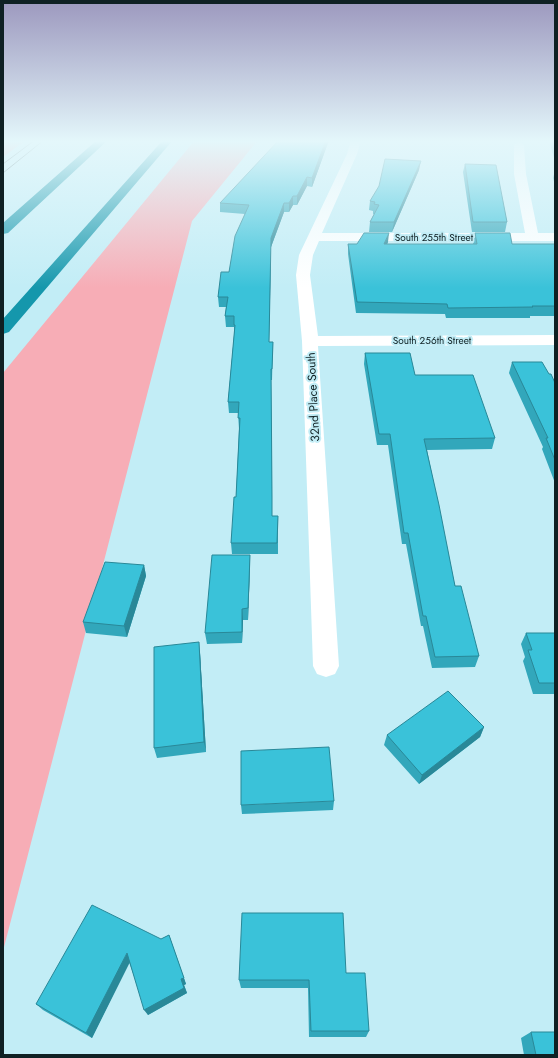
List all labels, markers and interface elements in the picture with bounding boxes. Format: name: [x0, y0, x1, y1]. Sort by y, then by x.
street label: South 255th Street: [395, 230, 474, 245]
street label: South 256th Street: [393, 333, 472, 348]
street label: 32nd Place South: [302, 352, 324, 442]

